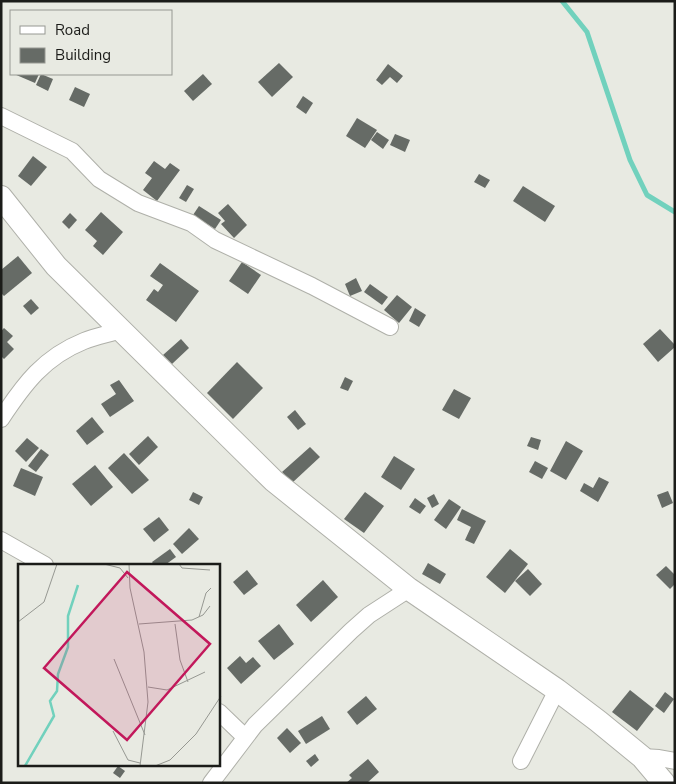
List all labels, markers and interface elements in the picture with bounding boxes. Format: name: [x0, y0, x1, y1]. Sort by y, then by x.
legend: [10, 10, 172, 75]
text: Road: [55, 20, 90, 40]
text: Building: [55, 45, 111, 65]
inset map: [18, 564, 220, 766]

